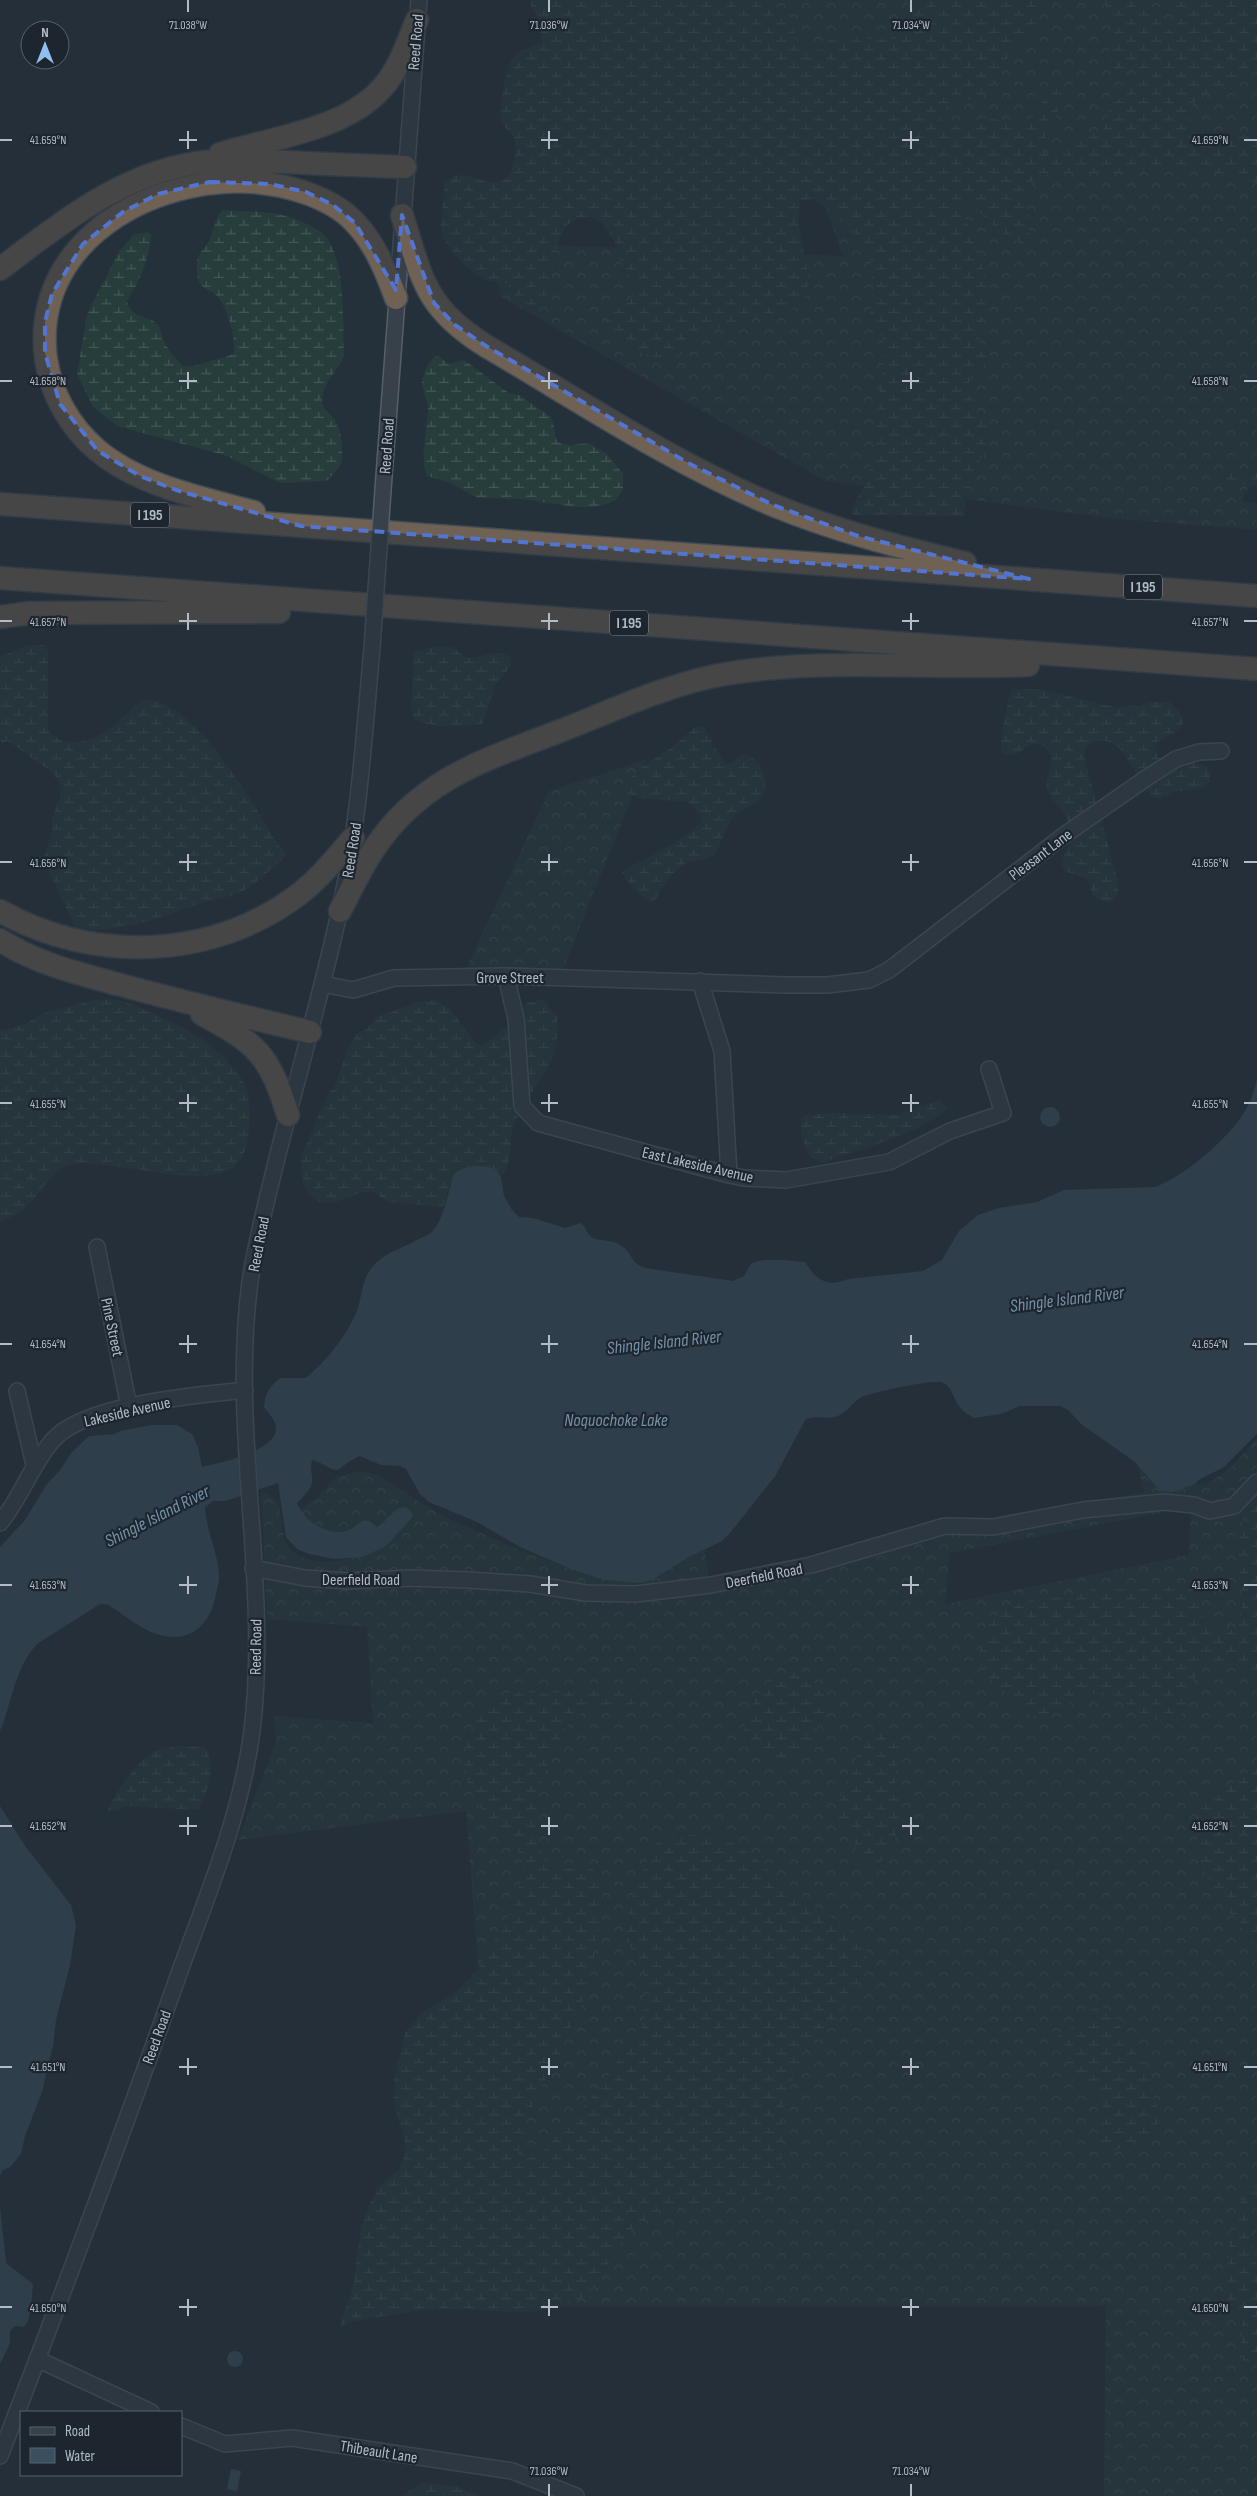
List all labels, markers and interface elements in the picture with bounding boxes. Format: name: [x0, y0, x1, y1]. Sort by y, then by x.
street label: Reed Road: [405, 13, 428, 71]
text: 71.038°W: [169, 18, 207, 33]
text: 71.036°W: [530, 18, 568, 33]
text: 71.034°W: [892, 18, 930, 33]
north arrow: [20, 20, 70, 70]
text: N: [41, 24, 49, 41]
text: 41.659°N: [30, 133, 66, 148]
text: 41.659°N: [1192, 133, 1228, 148]
text: 41.658°N: [30, 374, 66, 389]
text: 41.658°N: [1192, 374, 1228, 389]
street label: Reed Road: [376, 418, 399, 475]
road number: I 195: [131, 502, 169, 528]
road number: I 195: [1124, 574, 1162, 600]
road number: I 195: [610, 610, 648, 636]
text: 41.657°N: [30, 615, 66, 630]
text: 41.657°N: [1192, 615, 1228, 630]
street label: Reed Road: [339, 821, 366, 879]
street label: Pleasant Lane: [1006, 825, 1076, 885]
text: 41.656°N: [30, 856, 66, 871]
text: 41.656°N: [1192, 856, 1228, 871]
street label: Grove Street: [476, 969, 544, 988]
text: 41.655°N: [30, 1097, 66, 1112]
text: 41.655°N: [1192, 1097, 1228, 1112]
street label: East Lakeside Avenue: [640, 1143, 755, 1187]
street label: Reed Road: [245, 1215, 274, 1274]
water label: Shingle Island River: [1009, 1282, 1126, 1317]
street label: Pine Street: [96, 1296, 127, 1358]
water label: Shingle Island River: [606, 1326, 723, 1359]
text: 41.654°N: [30, 1337, 66, 1352]
text: 41.654°N: [1192, 1337, 1228, 1352]
street label: Lakeside Avenue: [82, 1393, 172, 1432]
water label: Noquochoke Lake: [564, 1410, 668, 1431]
water label: Shingle Island River: [101, 1481, 214, 1552]
street label: Deerfield Road: [724, 1560, 804, 1593]
street label: Deerfield Road: [322, 1571, 400, 1590]
text: 41.653°N: [30, 1578, 66, 1593]
text: 41.653°N: [1192, 1578, 1228, 1593]
street label: Reed Road: [247, 1619, 266, 1675]
text: 41.652°N: [30, 1819, 66, 1834]
text: 41.652°N: [1192, 1819, 1228, 1834]
street label: Reed Road: [139, 2008, 176, 2067]
text: 41.651°N: [30, 2060, 66, 2075]
text: 41.651°N: [1192, 2060, 1228, 2075]
text: 41.650°N: [30, 2301, 66, 2316]
text: 41.650°N: [1192, 2301, 1228, 2316]
legend: [20, 2411, 182, 2476]
text: Road: [65, 2422, 90, 2441]
street label: Thibeault Lane: [339, 2437, 419, 2468]
text: Water: [65, 2447, 96, 2466]
text: 71.036°W: [530, 2464, 568, 2479]
text: 71.034°W: [892, 2464, 930, 2479]

